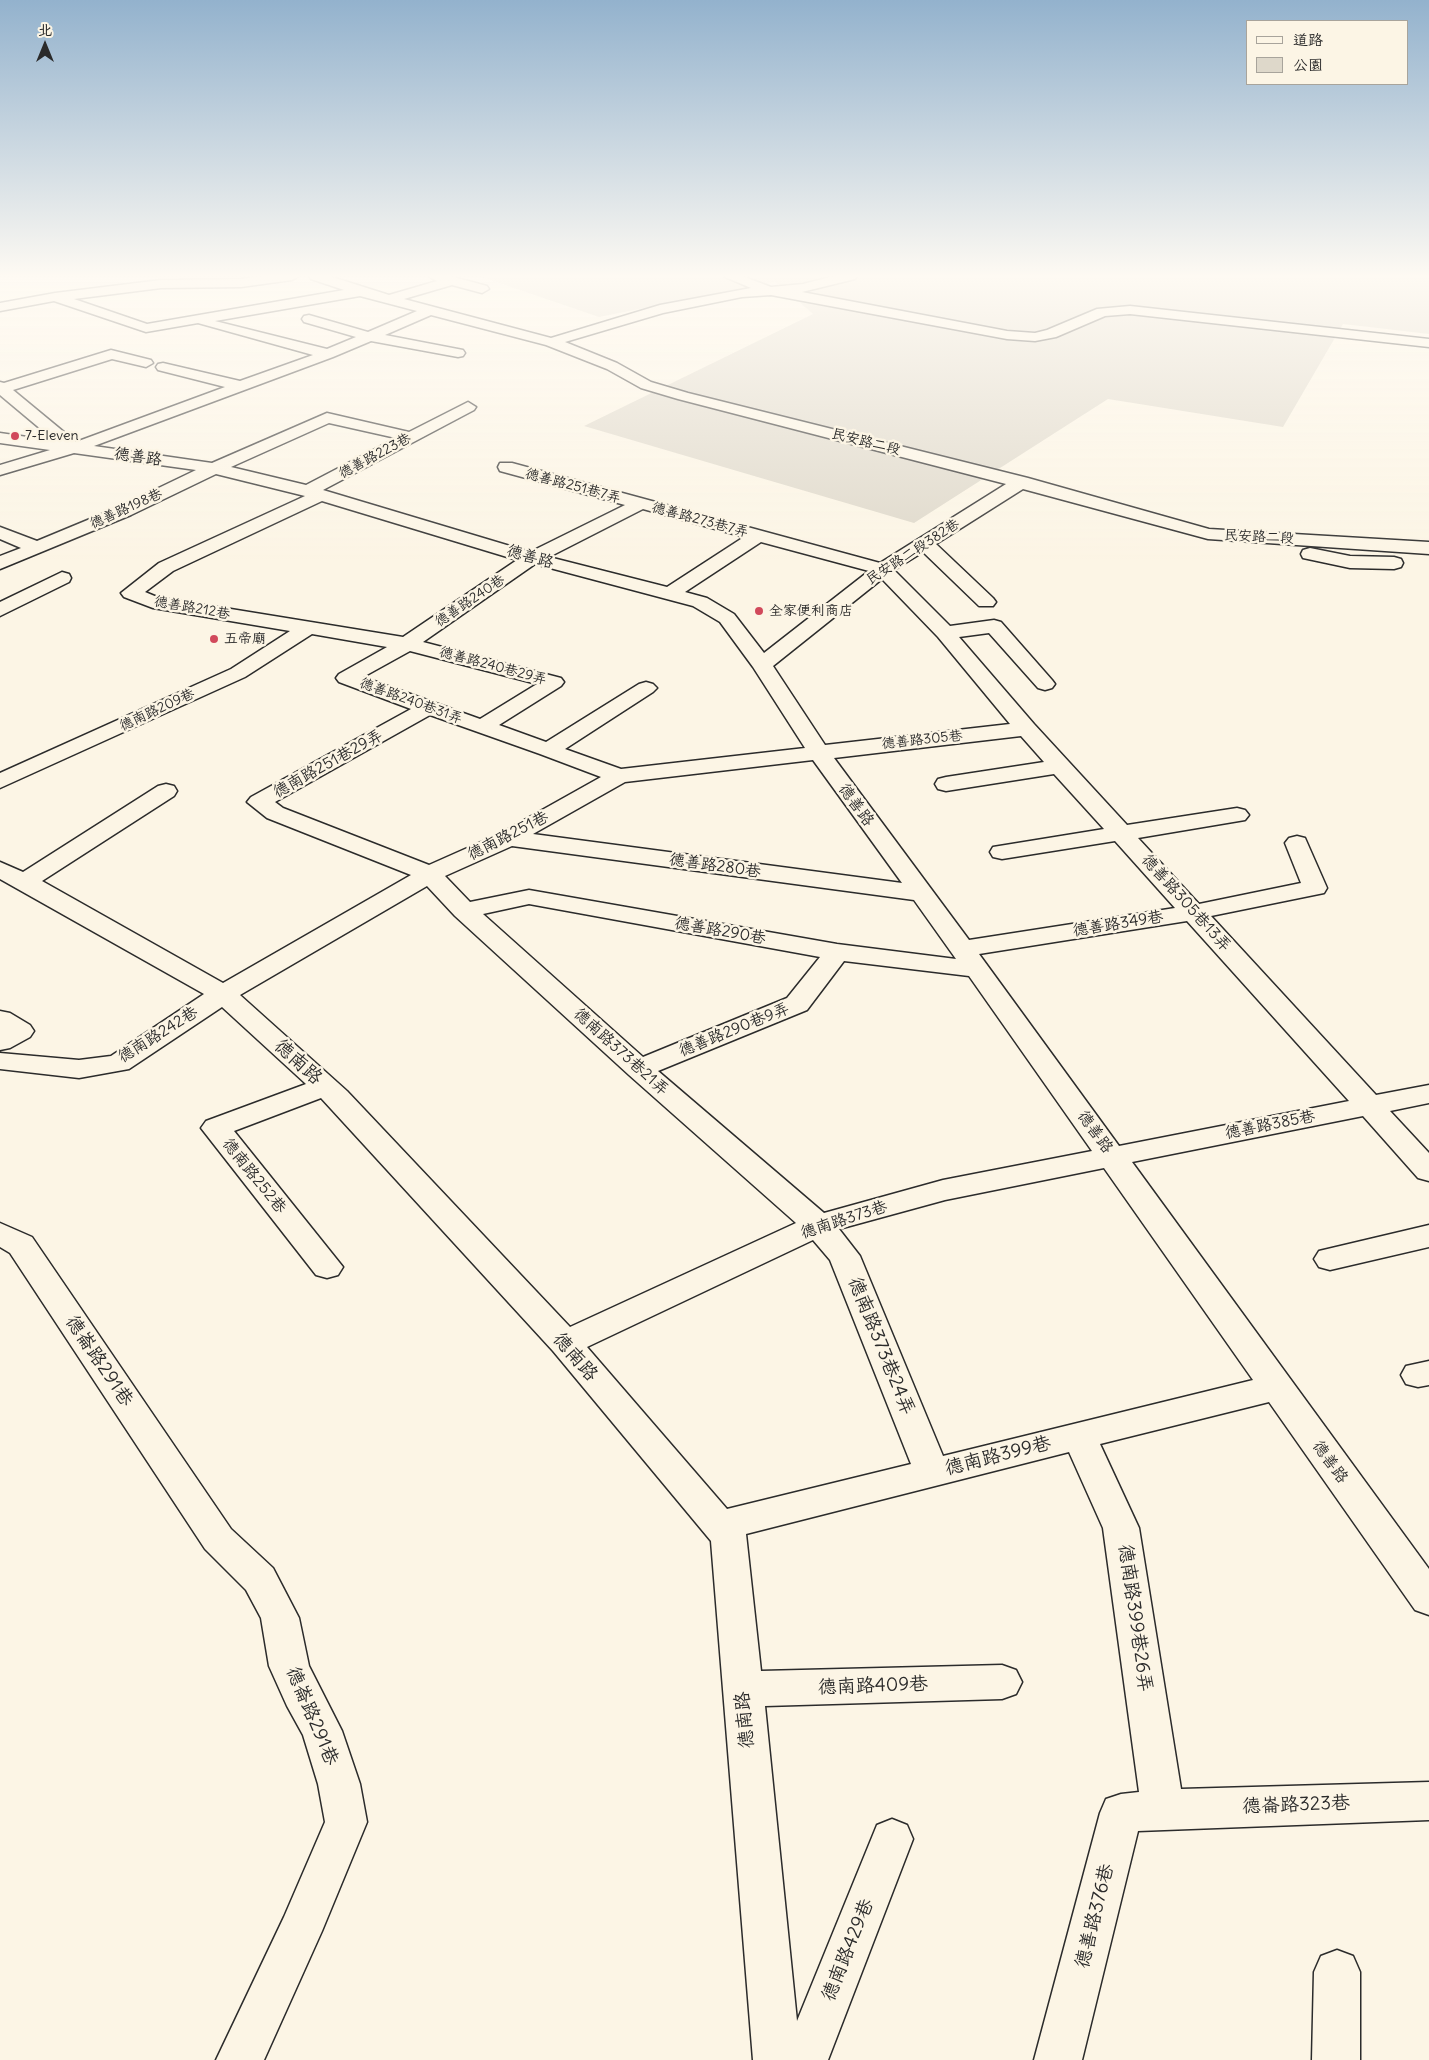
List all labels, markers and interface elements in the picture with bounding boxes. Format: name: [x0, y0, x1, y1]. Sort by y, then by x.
north arrow: [20, 20, 70, 70]
legend: [1246, 20, 1409, 85]
text: 北: [38, 21, 52, 39]
text: 道路: [1293, 30, 1323, 49]
text: 公園: [1293, 55, 1323, 74]
street label: 民安路二段: [830, 425, 902, 459]
place label: 7-Eleven: [25, 428, 79, 444]
marker: 7-Eleven: [9, 430, 21, 442]
street label: 德善路223巷: [336, 430, 414, 482]
street label: 德善路: [113, 444, 163, 470]
street label: 德善路251巷7弄: [523, 465, 623, 507]
street label: 德善路198巷: [87, 486, 165, 532]
street label: 德善路273巷7弄: [650, 499, 750, 541]
street label: 民安路二段382巷: [863, 516, 963, 588]
street label: 民安路二段: [1224, 527, 1294, 547]
street label: 德善路: [504, 541, 556, 573]
street label: 德善路240巷: [432, 571, 508, 631]
street label: 德善路212巷: [153, 593, 231, 623]
place label: 全家便利商店: [769, 603, 853, 619]
marker: 全家便利商店: [753, 605, 765, 617]
place label: 五帝廟: [224, 631, 266, 647]
marker: 五帝廟: [208, 633, 220, 645]
street label: 德善路240巷29弄: [437, 644, 549, 688]
street label: 德善路240巷31弄: [357, 675, 465, 727]
street label: 德南路209巷: [117, 685, 197, 735]
street label: 德南路251巷29弄: [270, 726, 386, 802]
street label: 德善路305巷: [881, 727, 963, 753]
street label: 德善路: [834, 780, 878, 830]
street label: 德南路251巷: [464, 807, 552, 865]
street label: 德善路280巷: [668, 850, 762, 882]
street label: 德善路305巷13弄: [1137, 850, 1235, 956]
street label: 德善路349巷: [1071, 907, 1165, 941]
street label: 德善路290巷: [673, 914, 767, 948]
street label: 德善路290巷9弄: [676, 999, 792, 1061]
street label: 德南路242巷: [115, 1003, 201, 1067]
street label: 德南路373巷21弄: [570, 1004, 672, 1100]
street label: 德南路: [269, 1034, 327, 1090]
street label: 德善路: [1073, 1107, 1117, 1157]
street label: 德善路385巷: [1223, 1107, 1317, 1143]
street label: 德南路252巷: [218, 1135, 290, 1217]
street label: 德南路373巷: [798, 1197, 890, 1243]
street label: 德南路373巷24弄: [843, 1274, 919, 1418]
street label: 德崙路291巷: [60, 1311, 138, 1411]
street label: 德南路: [548, 1328, 602, 1386]
street label: 德南路399巷: [943, 1432, 1053, 1480]
street label: 德善路: [1308, 1437, 1352, 1487]
street label: 德南路399巷26弄: [1113, 1543, 1157, 1693]
street label: 德崙路291巷: [281, 1663, 343, 1769]
street label: 德南路409巷: [817, 1673, 929, 1699]
street label: 德南路: [731, 1691, 759, 1749]
street label: 德崙路323巷: [1242, 1792, 1350, 1818]
street label: 德善路376巷: [1071, 1861, 1119, 1971]
street label: 德南路429巷: [817, 1896, 879, 2004]

